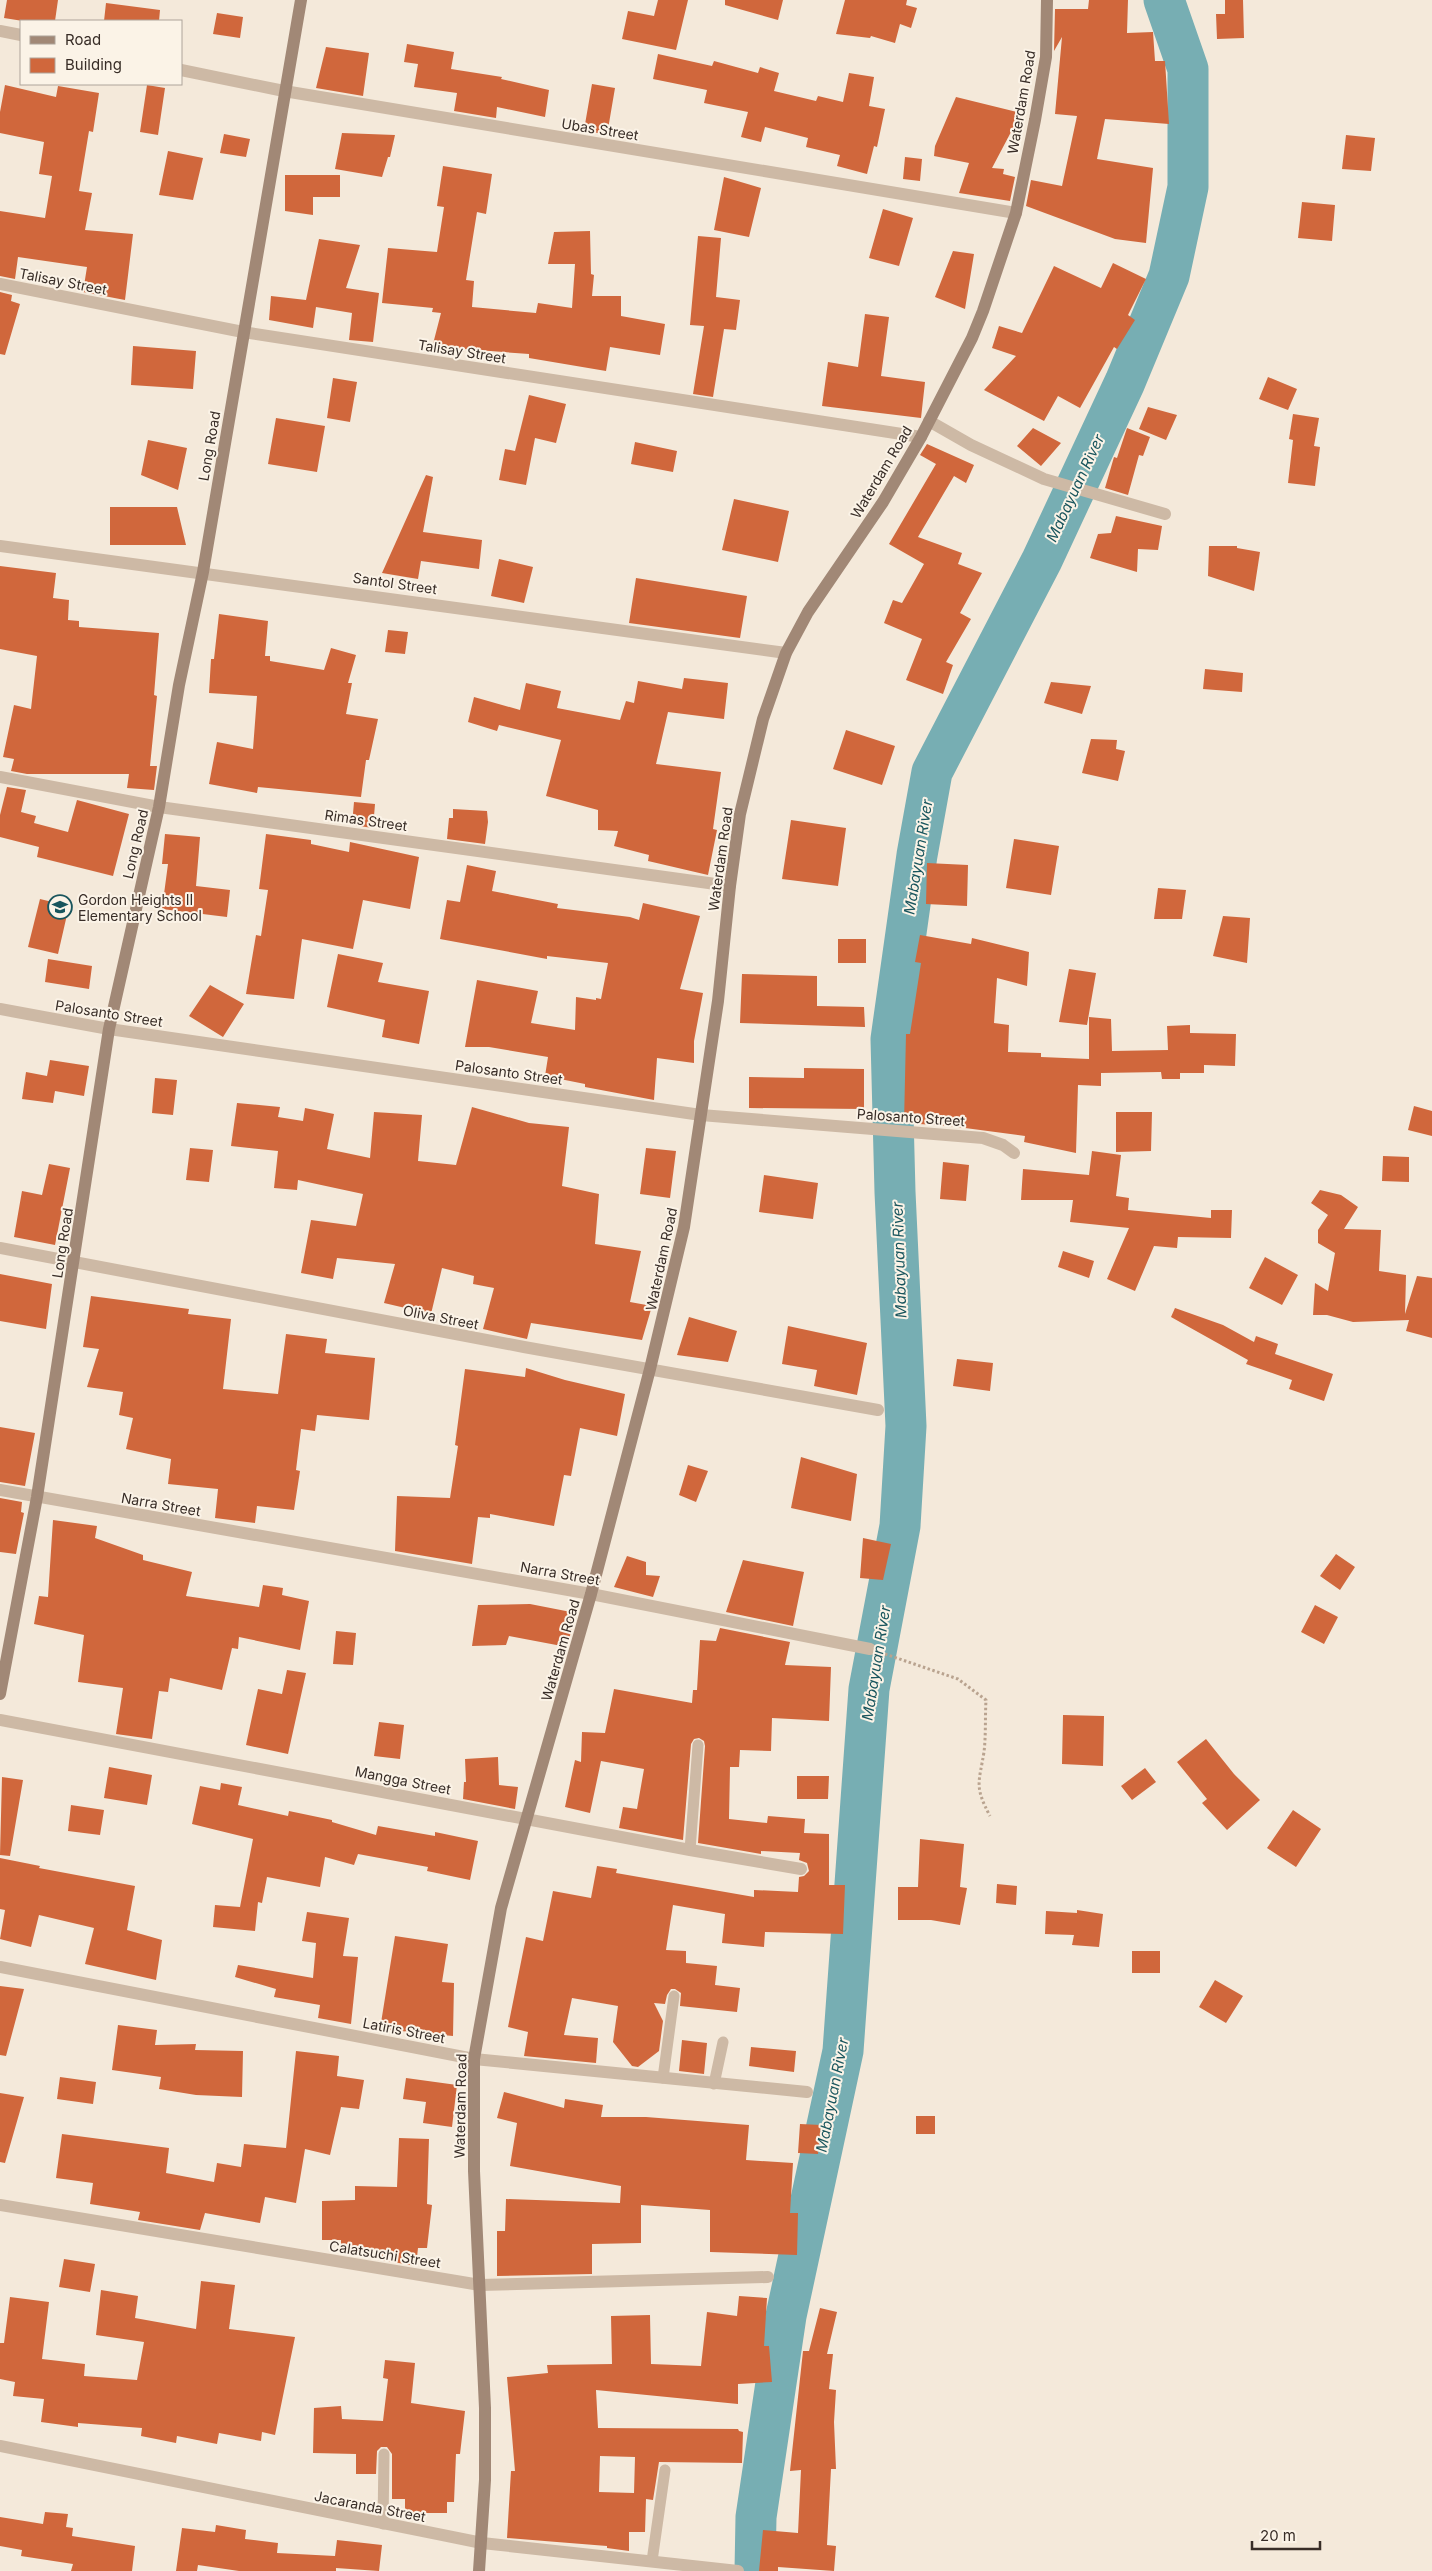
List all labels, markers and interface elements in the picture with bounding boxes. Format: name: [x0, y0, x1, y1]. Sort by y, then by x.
legend: [20, 20, 182, 85]
text: Road: [65, 30, 101, 49]
street label: Waterdam Road: [1004, 49, 1038, 155]
text: Building: [65, 55, 122, 74]
street label: Ubas Street: [560, 115, 640, 144]
street label: Talisay Street: [18, 264, 109, 298]
street label: Talisay Street: [417, 336, 508, 366]
street label: Long Road: [194, 410, 224, 482]
street label: Waterdam Road: [847, 423, 915, 521]
water label: Mabayuan River: [1042, 431, 1108, 545]
street label: Santol Street: [352, 569, 439, 597]
water label: Mabayuan River: [900, 798, 937, 916]
street label: Rimas Street: [324, 806, 409, 834]
street label: Waterdam Road: [704, 806, 736, 912]
street label: Long Road: [119, 808, 151, 880]
place label: Gordon Heights II Elementary School: [78, 891, 202, 924]
school or university icon: Gordon Heights II Elementary School: [47, 894, 73, 920]
street label: Palosanto Street: [54, 996, 164, 1030]
street label: Palosanto Street: [454, 1056, 564, 1088]
street label: Palosanto Street: [856, 1105, 966, 1129]
water label: Mabayuan River: [887, 1201, 911, 1318]
street label: Waterdam Road: [642, 1206, 680, 1312]
street label: Long Road: [48, 1207, 76, 1279]
street label: Oliva Street: [402, 1301, 481, 1333]
street label: Narra Street: [120, 1489, 203, 1519]
street label: Narra Street: [519, 1558, 602, 1588]
street label: Waterdam Road: [537, 1597, 583, 1703]
water label: Mabayuan River: [858, 1604, 895, 1722]
street label: Mangga Street: [354, 1762, 453, 1798]
street label: Latiris Street: [361, 2014, 447, 2046]
water label: Mabayuan River: [812, 2036, 852, 2154]
street label: Waterdam Road: [451, 2053, 469, 2159]
street label: Calatsuchi Street: [328, 2237, 442, 2271]
street label: Jacaranda Street: [313, 2487, 428, 2525]
scale bar: [1252, 2518, 1320, 2550]
text: 20 m: [1260, 2526, 1296, 2545]

